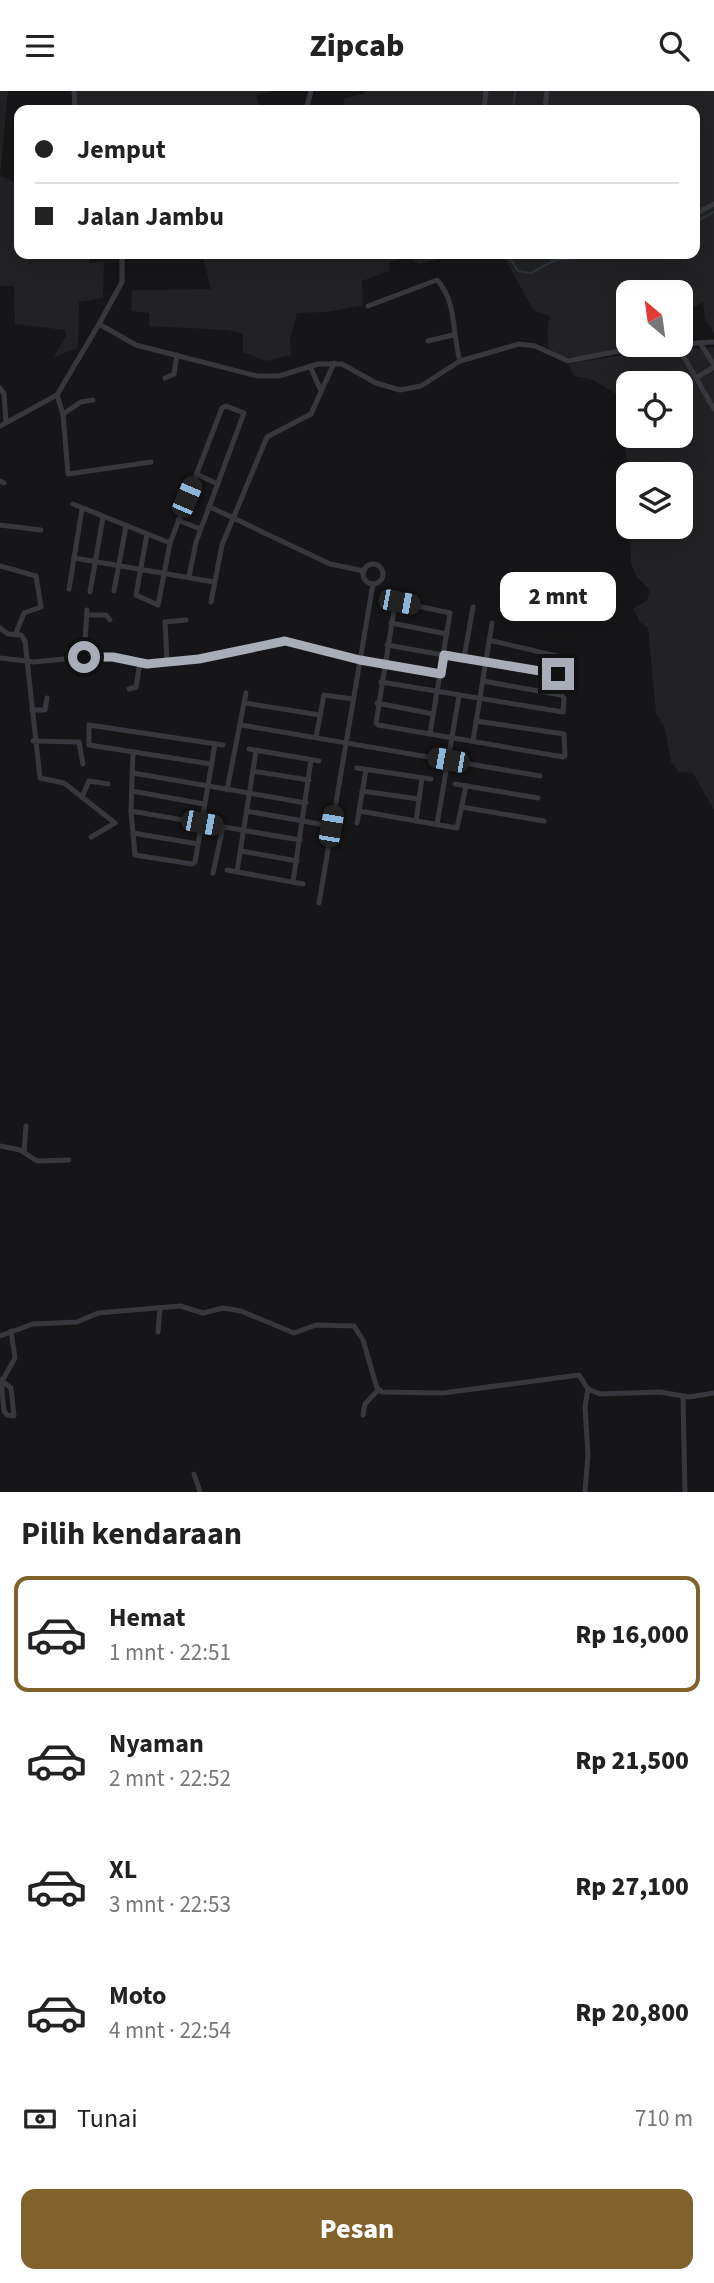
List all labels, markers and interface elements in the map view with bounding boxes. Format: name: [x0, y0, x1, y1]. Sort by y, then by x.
text: Zipcab: [310, 23, 404, 69]
icon: menu: [21, 27, 59, 65]
icon: search: [655, 27, 693, 65]
text: Jemput: [77, 131, 166, 168]
text: Jalan Jambu: [77, 198, 224, 235]
north arrow: [616, 280, 693, 357]
map controls: [616, 280, 693, 539]
button: locate: [616, 371, 693, 448]
button: layers: [616, 462, 693, 539]
car: [170, 474, 205, 520]
callout: 2 mnt: [500, 573, 616, 621]
text: 2 mnt: [529, 580, 588, 613]
car: [377, 588, 422, 616]
route start: [68, 641, 100, 673]
route end: [542, 658, 574, 690]
car: [426, 746, 471, 774]
car: [318, 803, 345, 849]
car: [180, 809, 225, 837]
text: Pilih kendaraan: [21, 1511, 242, 1557]
text: Hemat: [109, 1599, 185, 1636]
icon: car: [25, 1603, 88, 1666]
text: Rp 16,000: [575, 1616, 689, 1653]
text: 1 mnt · 22:51: [109, 1636, 231, 1669]
text: Nyaman: [109, 1725, 204, 1762]
icon: car: [25, 1729, 88, 1792]
text: Rp 21,500: [575, 1742, 689, 1779]
text: 2 mnt · 22:52: [109, 1762, 231, 1795]
text: XL: [109, 1851, 137, 1888]
icon: car: [25, 1855, 88, 1918]
text: Rp 27,100: [575, 1868, 689, 1905]
text: 3 mnt · 22:53: [109, 1888, 231, 1921]
text: Moto: [109, 1977, 166, 2014]
icon: car: [25, 1981, 88, 2044]
text: Rp 20,800: [575, 1994, 689, 2031]
text: 4 mnt · 22:54: [109, 2014, 231, 2047]
icon: cash: [21, 2100, 59, 2138]
text: Tunai: [77, 2100, 138, 2137]
text: 710 m: [635, 2102, 693, 2135]
button: Pesan: [21, 2189, 693, 2269]

